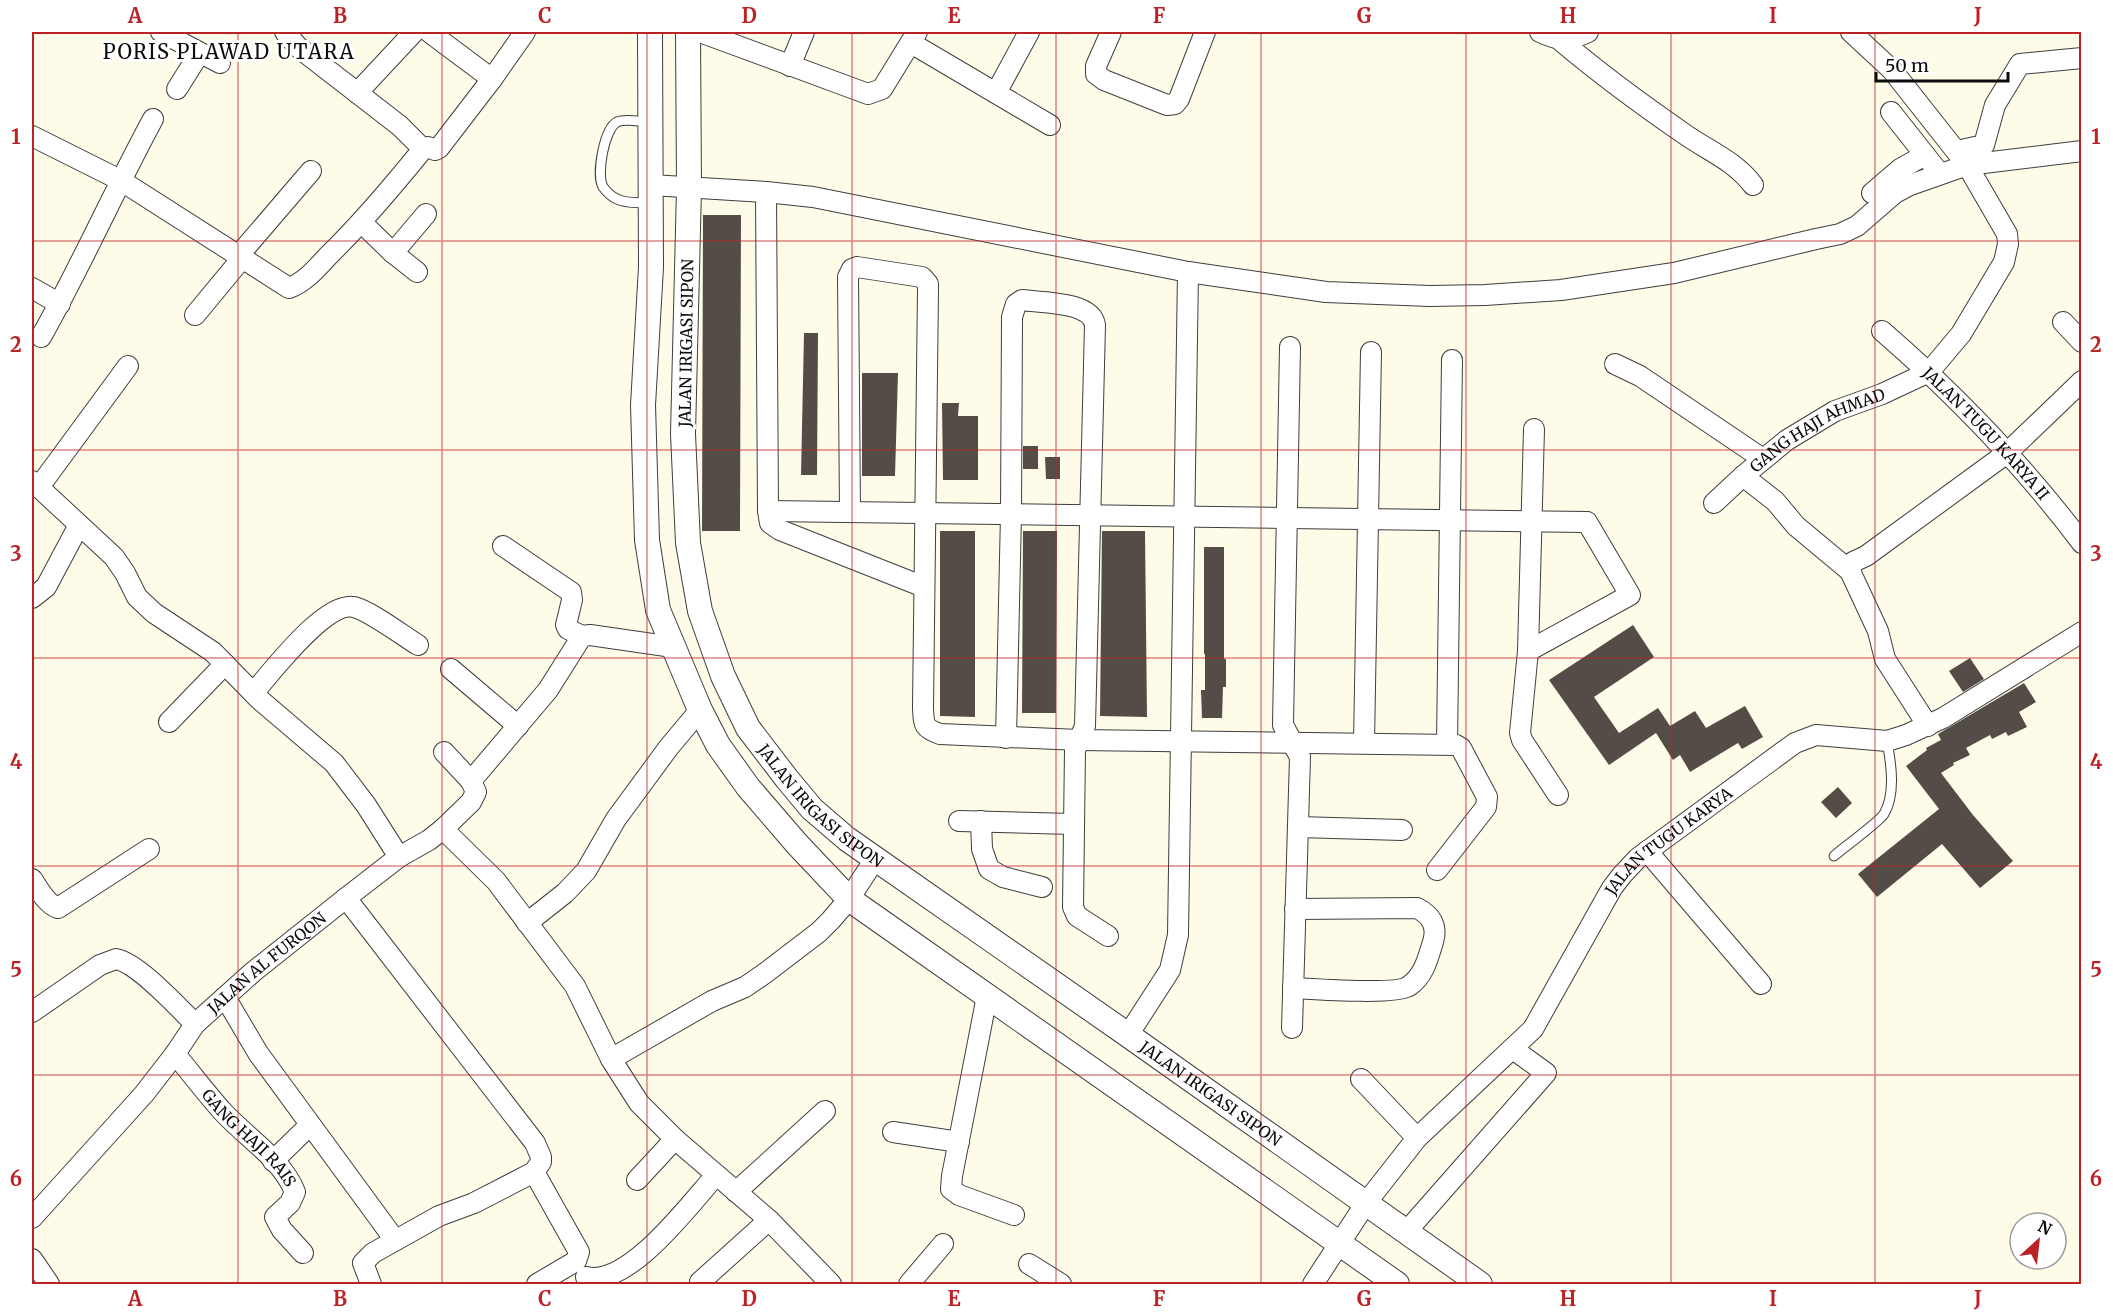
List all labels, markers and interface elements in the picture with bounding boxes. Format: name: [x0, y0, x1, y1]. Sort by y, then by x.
text: A: [127, 3, 143, 28]
text: B: [333, 3, 347, 28]
text: C: [538, 3, 552, 28]
text: D: [741, 3, 757, 28]
text: E: [947, 3, 961, 28]
text: F: [1153, 3, 1166, 28]
text: G: [1357, 3, 1372, 28]
text: H: [1560, 3, 1576, 28]
text: I: [1769, 3, 1777, 28]
text: J: [1973, 3, 1982, 28]
district label: PORIS PLAWAD UTARA: [103, 39, 355, 64]
scale bar: [1876, 45, 2008, 83]
text: 50 m: [1885, 54, 1929, 77]
text: 1: [11, 124, 21, 149]
text: 1: [2091, 124, 2101, 149]
street label: JALAN IRIGASI SIPON: [675, 258, 697, 428]
text: 2: [10, 332, 22, 357]
text: 2: [2090, 332, 2102, 357]
street label: JALAN TUGU KARYA II: [1918, 362, 2054, 504]
street label: GANG HAJI AHMAD: [1746, 384, 1888, 476]
text: 3: [10, 541, 22, 566]
text: 3: [2090, 541, 2102, 566]
street label: JALAN IRIGASI SIPON: [753, 739, 888, 872]
text: 4: [10, 749, 23, 774]
text: 4: [2090, 749, 2103, 774]
street label: JALAN TUGU KARYA: [1600, 782, 1736, 899]
street label: JALAN AL FURQON: [203, 907, 330, 1019]
text: 5: [10, 957, 22, 982]
text: 5: [2090, 957, 2102, 982]
street label: JALAN IRIGASI SIPON: [1135, 1036, 1286, 1151]
street label: GANG HAJI RAIS: [198, 1085, 301, 1190]
text: 6: [10, 1166, 22, 1191]
text: 6: [2090, 1166, 2102, 1191]
north arrow: [2008, 1211, 2068, 1271]
text: N: [2035, 1216, 2055, 1240]
text: A: [127, 1286, 143, 1311]
text: B: [333, 1286, 347, 1311]
text: C: [538, 1286, 552, 1311]
text: D: [741, 1286, 757, 1311]
text: E: [947, 1286, 961, 1311]
text: F: [1153, 1286, 1166, 1311]
text: G: [1357, 1286, 1372, 1311]
text: H: [1560, 1286, 1576, 1311]
text: I: [1769, 1286, 1777, 1311]
text: J: [1973, 1286, 1982, 1311]

